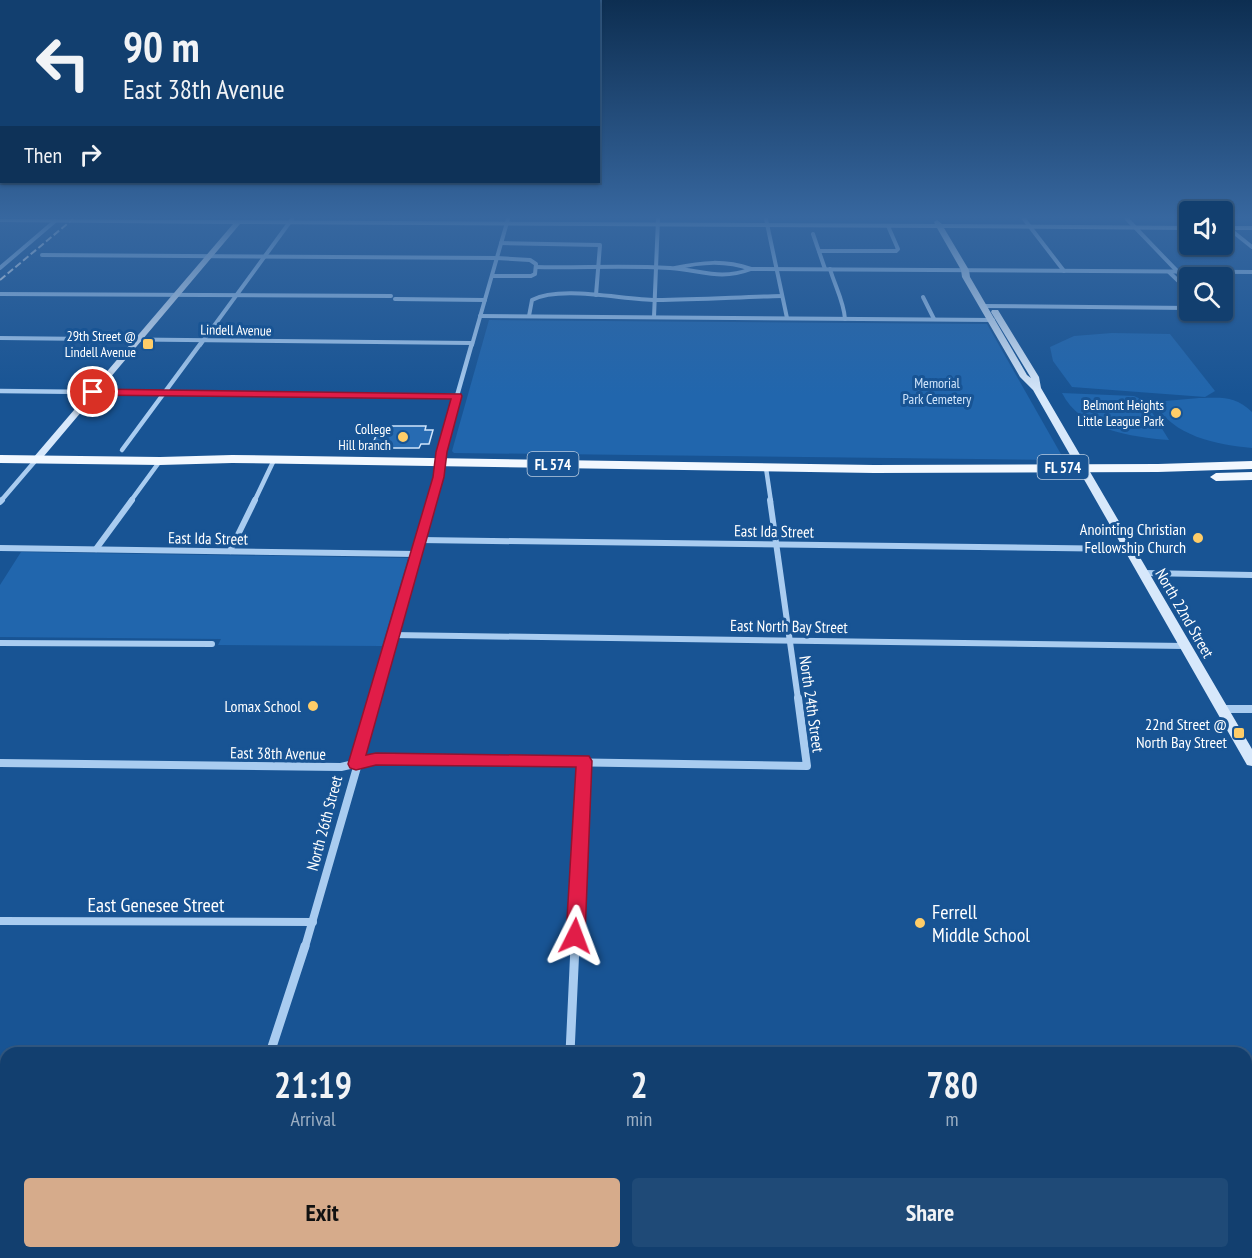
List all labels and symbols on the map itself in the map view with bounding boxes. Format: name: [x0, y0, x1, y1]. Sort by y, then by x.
street label: Lindell Avenue: [200, 320, 272, 340]
place label: 29th Street @ Lindell Avenue: [65, 327, 136, 361]
marker: 29th Street @ Lindell Avenue: [141, 337, 155, 351]
pin: [67, 366, 118, 417]
park label: Memorial Park Cemetery: [903, 374, 972, 408]
place label: Belmont Heights Little League Park: [1077, 396, 1165, 430]
marker: Belmont Heights Little League Park: [1169, 406, 1183, 420]
place label: College Hill branch: [338, 420, 391, 454]
marker: College Hill branch: [396, 430, 410, 444]
road number: FL 574: [528, 452, 578, 476]
road number: FL 574: [1038, 455, 1088, 479]
place label: Anointing Christian Fellowship Church: [1080, 519, 1186, 557]
street label: East Ida Street: [734, 520, 815, 542]
street label: East Ida Street: [168, 527, 249, 549]
marker: Anointing Christian Fellowship Church: [1191, 531, 1205, 545]
street label: North 22nd Street: [1151, 565, 1219, 662]
street label: East North Bay Street: [730, 615, 849, 637]
street label: North 24th Street: [795, 654, 829, 754]
place label: Lomax School: [225, 696, 301, 716]
marker: Lomax School: [306, 699, 320, 713]
place label: 22nd Street @ North Bay Street: [1136, 714, 1228, 752]
marker: 22nd Street @ North Bay Street: [1232, 726, 1246, 740]
street label: East 38th Avenue: [230, 742, 326, 764]
street label: North 26th Street: [302, 773, 346, 873]
street label: East Genesee Street: [88, 892, 225, 918]
place label: Ferrell Middle School: [932, 899, 1030, 948]
position arrow: [543, 904, 607, 968]
marker: Ferrell Middle School: [913, 916, 927, 930]

